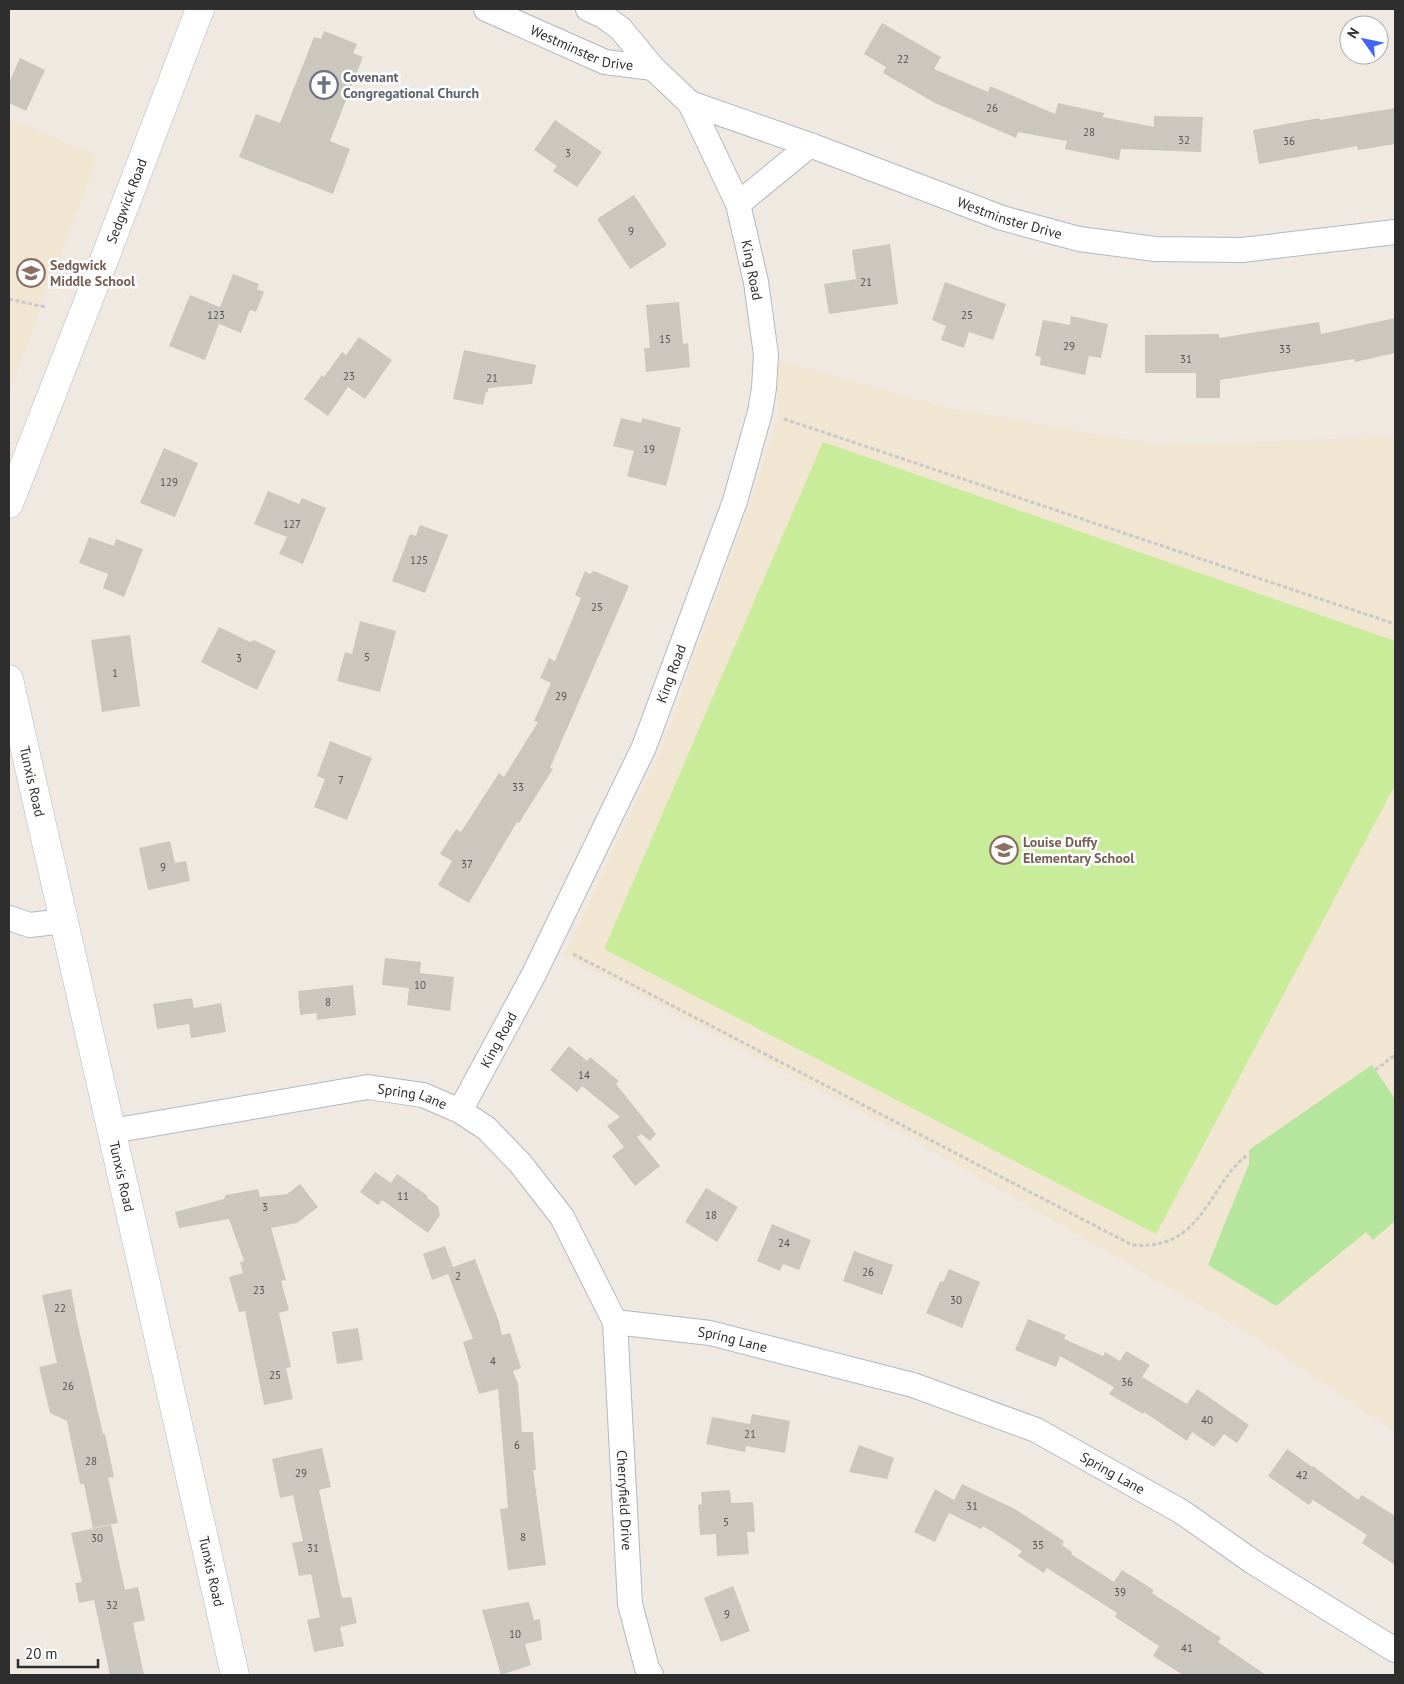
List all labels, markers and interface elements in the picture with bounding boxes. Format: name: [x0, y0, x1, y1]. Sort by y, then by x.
north arrow: [1339, 15, 1389, 65]
street label: Westminster Drive: [527, 21, 634, 74]
text: N: [1343, 24, 1363, 42]
house number: 22: [897, 52, 909, 66]
place label: Covenant Congregational Church: [343, 68, 479, 102]
church icon: Covenant Congregational Church: [309, 70, 339, 100]
house number: 26: [986, 101, 998, 115]
house number: 28: [1083, 125, 1095, 139]
house number: 32: [1178, 133, 1190, 147]
house number: 36: [1283, 134, 1295, 148]
house number: 3: [565, 146, 571, 160]
street label: Sedgwick Road: [102, 156, 151, 246]
street label: Westminster Drive: [955, 193, 1064, 243]
house number: 9: [628, 224, 634, 238]
street label: King Road: [737, 238, 767, 302]
place label: Sedgwick Middle School: [50, 256, 136, 290]
school or university icon: Sedgwick Middle School: [16, 258, 46, 288]
house number: 21: [860, 275, 872, 289]
house number: 123: [207, 308, 225, 322]
house number: 25: [961, 308, 973, 322]
house number: 15: [659, 332, 671, 346]
house number: 29: [1063, 339, 1075, 353]
house number: 33: [1279, 342, 1291, 356]
house number: 31: [1180, 352, 1192, 366]
house number: 23: [343, 369, 355, 383]
house number: 21: [486, 371, 498, 385]
house number: 19: [643, 442, 655, 456]
house number: 129: [160, 475, 178, 489]
house number: 127: [283, 517, 301, 531]
house number: 125: [410, 553, 428, 567]
house number: 25: [591, 600, 603, 614]
street label: King Road: [652, 642, 690, 706]
house number: 5: [364, 650, 370, 664]
house number: 3: [236, 651, 242, 665]
house number: 1: [112, 666, 118, 680]
house number: 29: [555, 689, 567, 703]
street label: Tunxis Road: [16, 744, 49, 818]
house number: 7: [338, 773, 344, 787]
house number: 33: [512, 780, 524, 794]
place label: Louise Duffy Elementary School: [1023, 833, 1135, 867]
school or university icon: Louise Duffy Elementary School: [989, 835, 1019, 865]
house number: 37: [461, 857, 473, 871]
house number: 9: [160, 860, 166, 874]
house number: 10: [414, 978, 426, 992]
house number: 8: [325, 995, 331, 1009]
street label: King Road: [476, 1009, 521, 1071]
house number: 14: [578, 1068, 590, 1082]
street label: Spring Lane: [376, 1079, 450, 1113]
street label: Tunxis Road: [105, 1139, 139, 1213]
house number: 11: [397, 1189, 409, 1203]
house number: 3: [262, 1200, 268, 1214]
house number: 18: [705, 1208, 717, 1222]
house number: 24: [778, 1236, 790, 1250]
house number: 26: [862, 1265, 874, 1279]
house number: 2: [455, 1269, 461, 1283]
house number: 23: [253, 1283, 265, 1297]
house number: 30: [950, 1293, 962, 1307]
house number: 22: [54, 1301, 66, 1315]
street label: Spring Lane: [697, 1323, 769, 1356]
house number: 4: [490, 1354, 496, 1368]
house number: 25: [269, 1368, 281, 1382]
house number: 36: [1121, 1375, 1133, 1389]
house number: 26: [62, 1379, 74, 1393]
house number: 40: [1201, 1413, 1213, 1427]
house number: 21: [744, 1427, 756, 1441]
house number: 6: [514, 1438, 520, 1452]
street label: Spring Lane: [1077, 1448, 1148, 1498]
street label: Cherryfield Drive: [613, 1450, 636, 1551]
house number: 28: [85, 1454, 97, 1468]
house number: 29: [295, 1466, 307, 1480]
house number: 42: [1296, 1468, 1308, 1482]
house number: 31: [966, 1499, 978, 1513]
house number: 5: [723, 1515, 729, 1529]
house number: 8: [520, 1530, 526, 1544]
house number: 30: [91, 1531, 103, 1545]
street label: Tunxis Road: [195, 1534, 228, 1608]
house number: 35: [1032, 1538, 1044, 1552]
house number: 31: [307, 1541, 319, 1555]
house number: 39: [1114, 1585, 1126, 1599]
house number: 32: [106, 1598, 118, 1612]
house number: 9: [724, 1607, 730, 1621]
house number: 10: [509, 1627, 521, 1641]
scale bar: [18, 1636, 98, 1668]
house number: 41: [1181, 1641, 1193, 1655]
text: 20 m: [25, 1644, 58, 1663]

